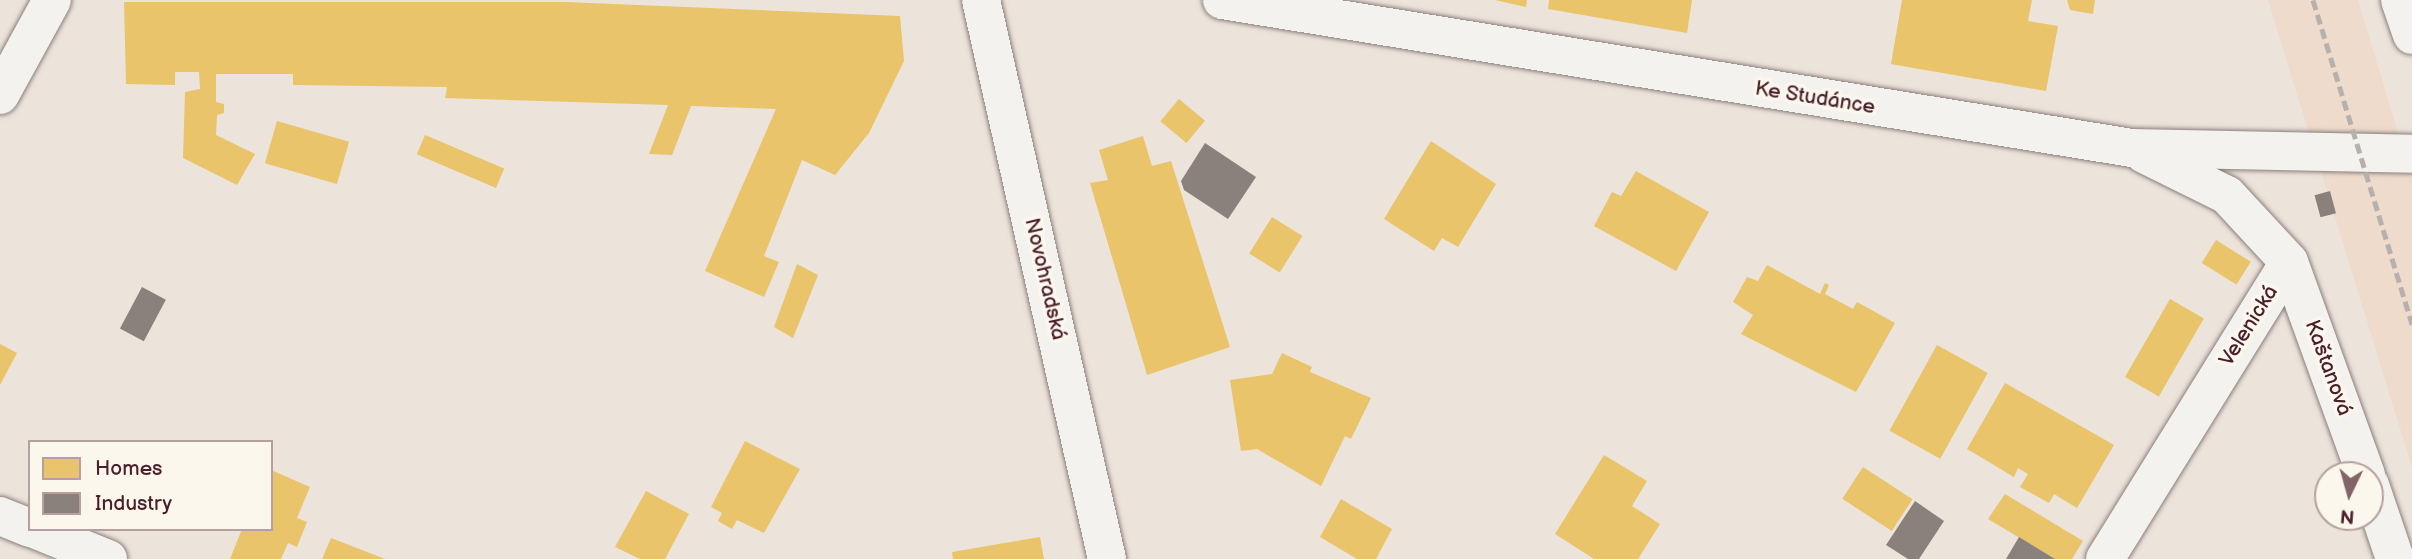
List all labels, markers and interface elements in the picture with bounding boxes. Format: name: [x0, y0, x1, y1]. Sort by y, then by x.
street label: Ke Studánce: [1753, 76, 1877, 120]
street label: Novohradská: [1019, 216, 1071, 342]
street label: Velenická: [2214, 281, 2284, 371]
street label: Kaštanová: [2299, 317, 2357, 419]
legend: [28, 440, 273, 531]
text: Homes: [95, 456, 163, 481]
north arrow: [2314, 461, 2384, 531]
text: Industry: [95, 491, 172, 516]
text: N: [2339, 503, 2355, 528]

